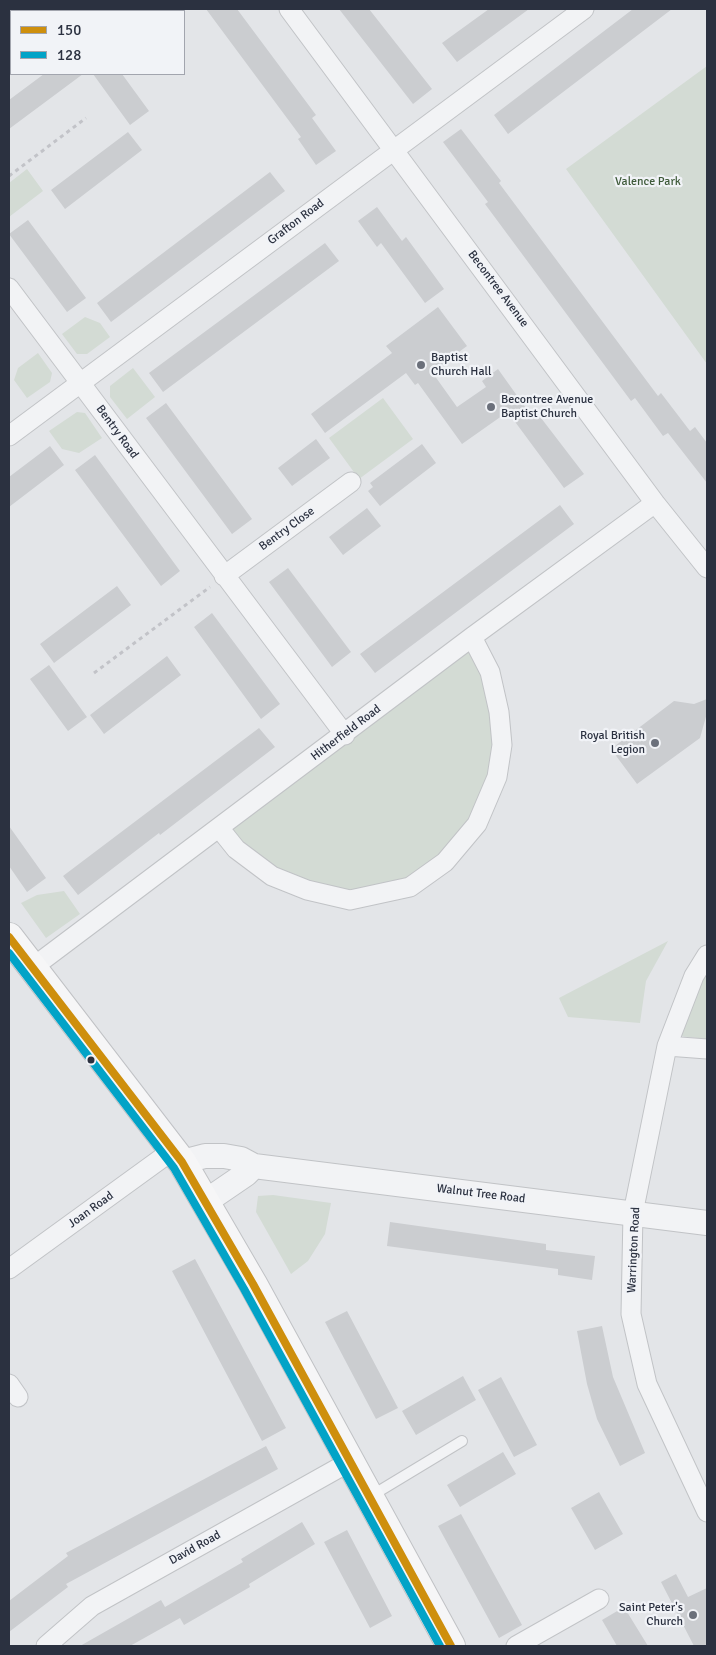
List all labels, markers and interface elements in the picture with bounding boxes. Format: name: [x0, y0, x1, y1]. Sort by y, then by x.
legend: [10, 10, 185, 75]
text: 150: [57, 21, 81, 39]
text: 128: [57, 46, 81, 64]
park label: Valence Park: [615, 175, 681, 189]
street label: Grafton Road: [265, 196, 327, 248]
street label: Becontree Avenue: [465, 248, 531, 330]
place label: Baptist Church Hall: [431, 351, 491, 379]
marker: Baptist Church Hall: [415, 359, 427, 371]
place label: Becontree Avenue Baptist Church: [501, 393, 593, 421]
marker: Becontree Avenue Baptist Church: [485, 401, 497, 413]
street label: Bentry Road: [93, 402, 141, 462]
street label: Bentry Close: [256, 504, 318, 554]
street label: Hitherfield Road: [308, 702, 384, 764]
place label: Royal British Legion: [580, 729, 645, 757]
marker: Royal British Legion: [649, 737, 661, 749]
unlabelled marker: [86, 1055, 96, 1065]
street label: Walnut Tree Road: [436, 1181, 526, 1207]
street label: Joan Road: [66, 1189, 116, 1231]
street label: Warrington Road: [625, 1207, 643, 1293]
street label: David Road: [167, 1528, 223, 1568]
place label: Saint Peter's Church: [619, 1601, 683, 1629]
marker: Saint Peter's Church: [687, 1609, 699, 1621]

